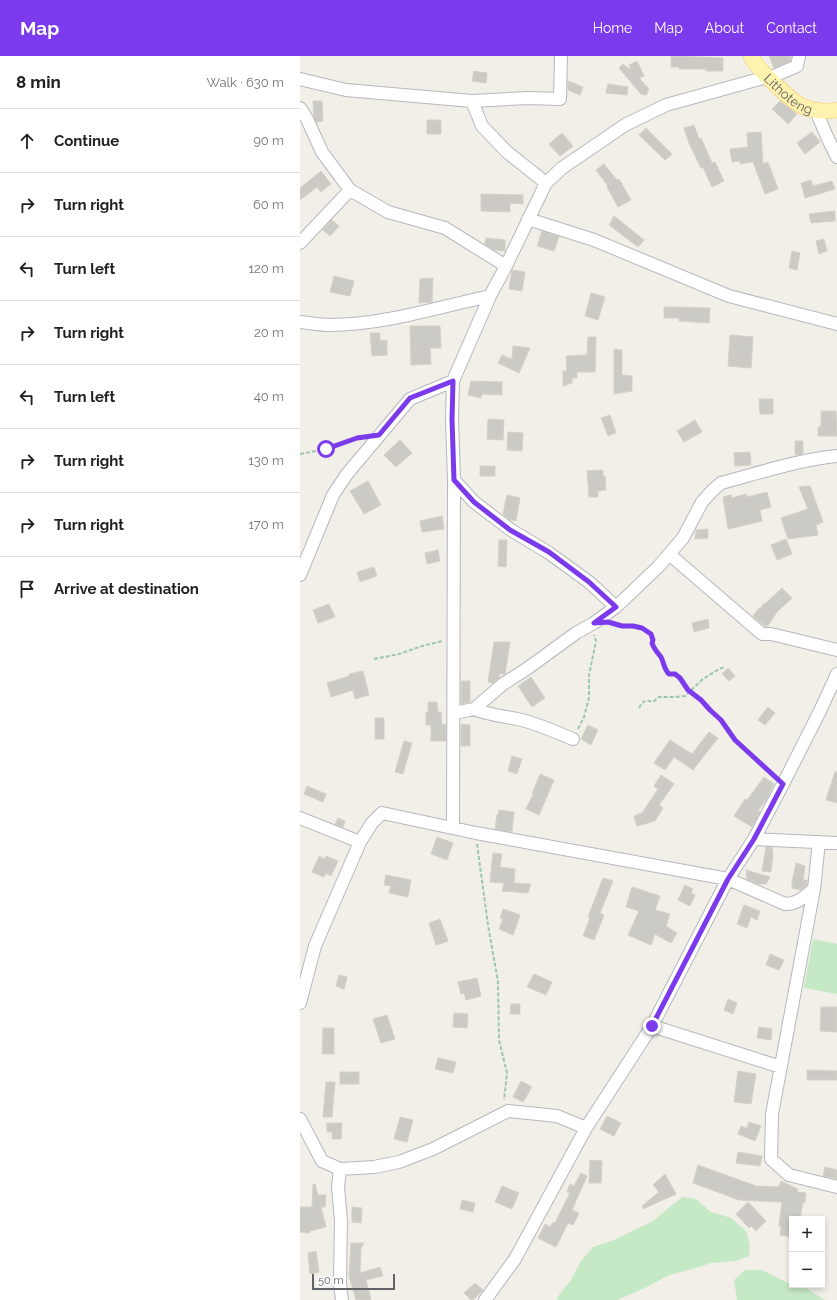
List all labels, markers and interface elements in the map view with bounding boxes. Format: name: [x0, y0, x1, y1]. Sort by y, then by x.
text: Map: [20, 17, 59, 39]
text: Home: [593, 20, 632, 36]
text: Map: [654, 20, 683, 36]
text: About: [705, 20, 744, 36]
text: Contact: [766, 20, 817, 36]
street label: Lithoteng: [761, 70, 814, 117]
text: 8 min: [16, 72, 61, 92]
text: Walk · 630 m: [206, 75, 284, 90]
icon: ahead: [16, 130, 38, 152]
text: Continue: [54, 132, 119, 150]
text: 90 m: [253, 133, 284, 148]
icon: right: [16, 194, 38, 216]
text: Turn right: [54, 196, 124, 214]
text: 60 m: [253, 197, 284, 212]
icon: left: [16, 258, 38, 280]
text: Turn left: [54, 260, 115, 278]
text: 120 m: [248, 261, 284, 276]
icon: right: [16, 322, 38, 344]
text: Turn right: [54, 324, 124, 342]
text: 20 m: [254, 325, 284, 340]
icon: left: [16, 386, 38, 408]
text: Turn left: [54, 388, 115, 406]
text: 40 m: [254, 389, 284, 404]
route start: [317, 440, 335, 458]
icon: right: [16, 450, 38, 472]
text: Turn right: [54, 452, 124, 470]
text: 130 m: [248, 453, 284, 468]
icon: right: [16, 514, 38, 536]
text: Turn right: [54, 516, 124, 534]
text: 170 m: [248, 517, 284, 532]
icon: arrive: [16, 578, 38, 600]
text: Arrive at destination: [54, 580, 199, 598]
route end: [643, 1017, 661, 1035]
map controls: [789, 1216, 825, 1288]
button: +: [789, 1216, 825, 1252]
button: −: [789, 1252, 825, 1288]
scale bar: [312, 1272, 395, 1291]
text: 50 m: [318, 1274, 344, 1287]

